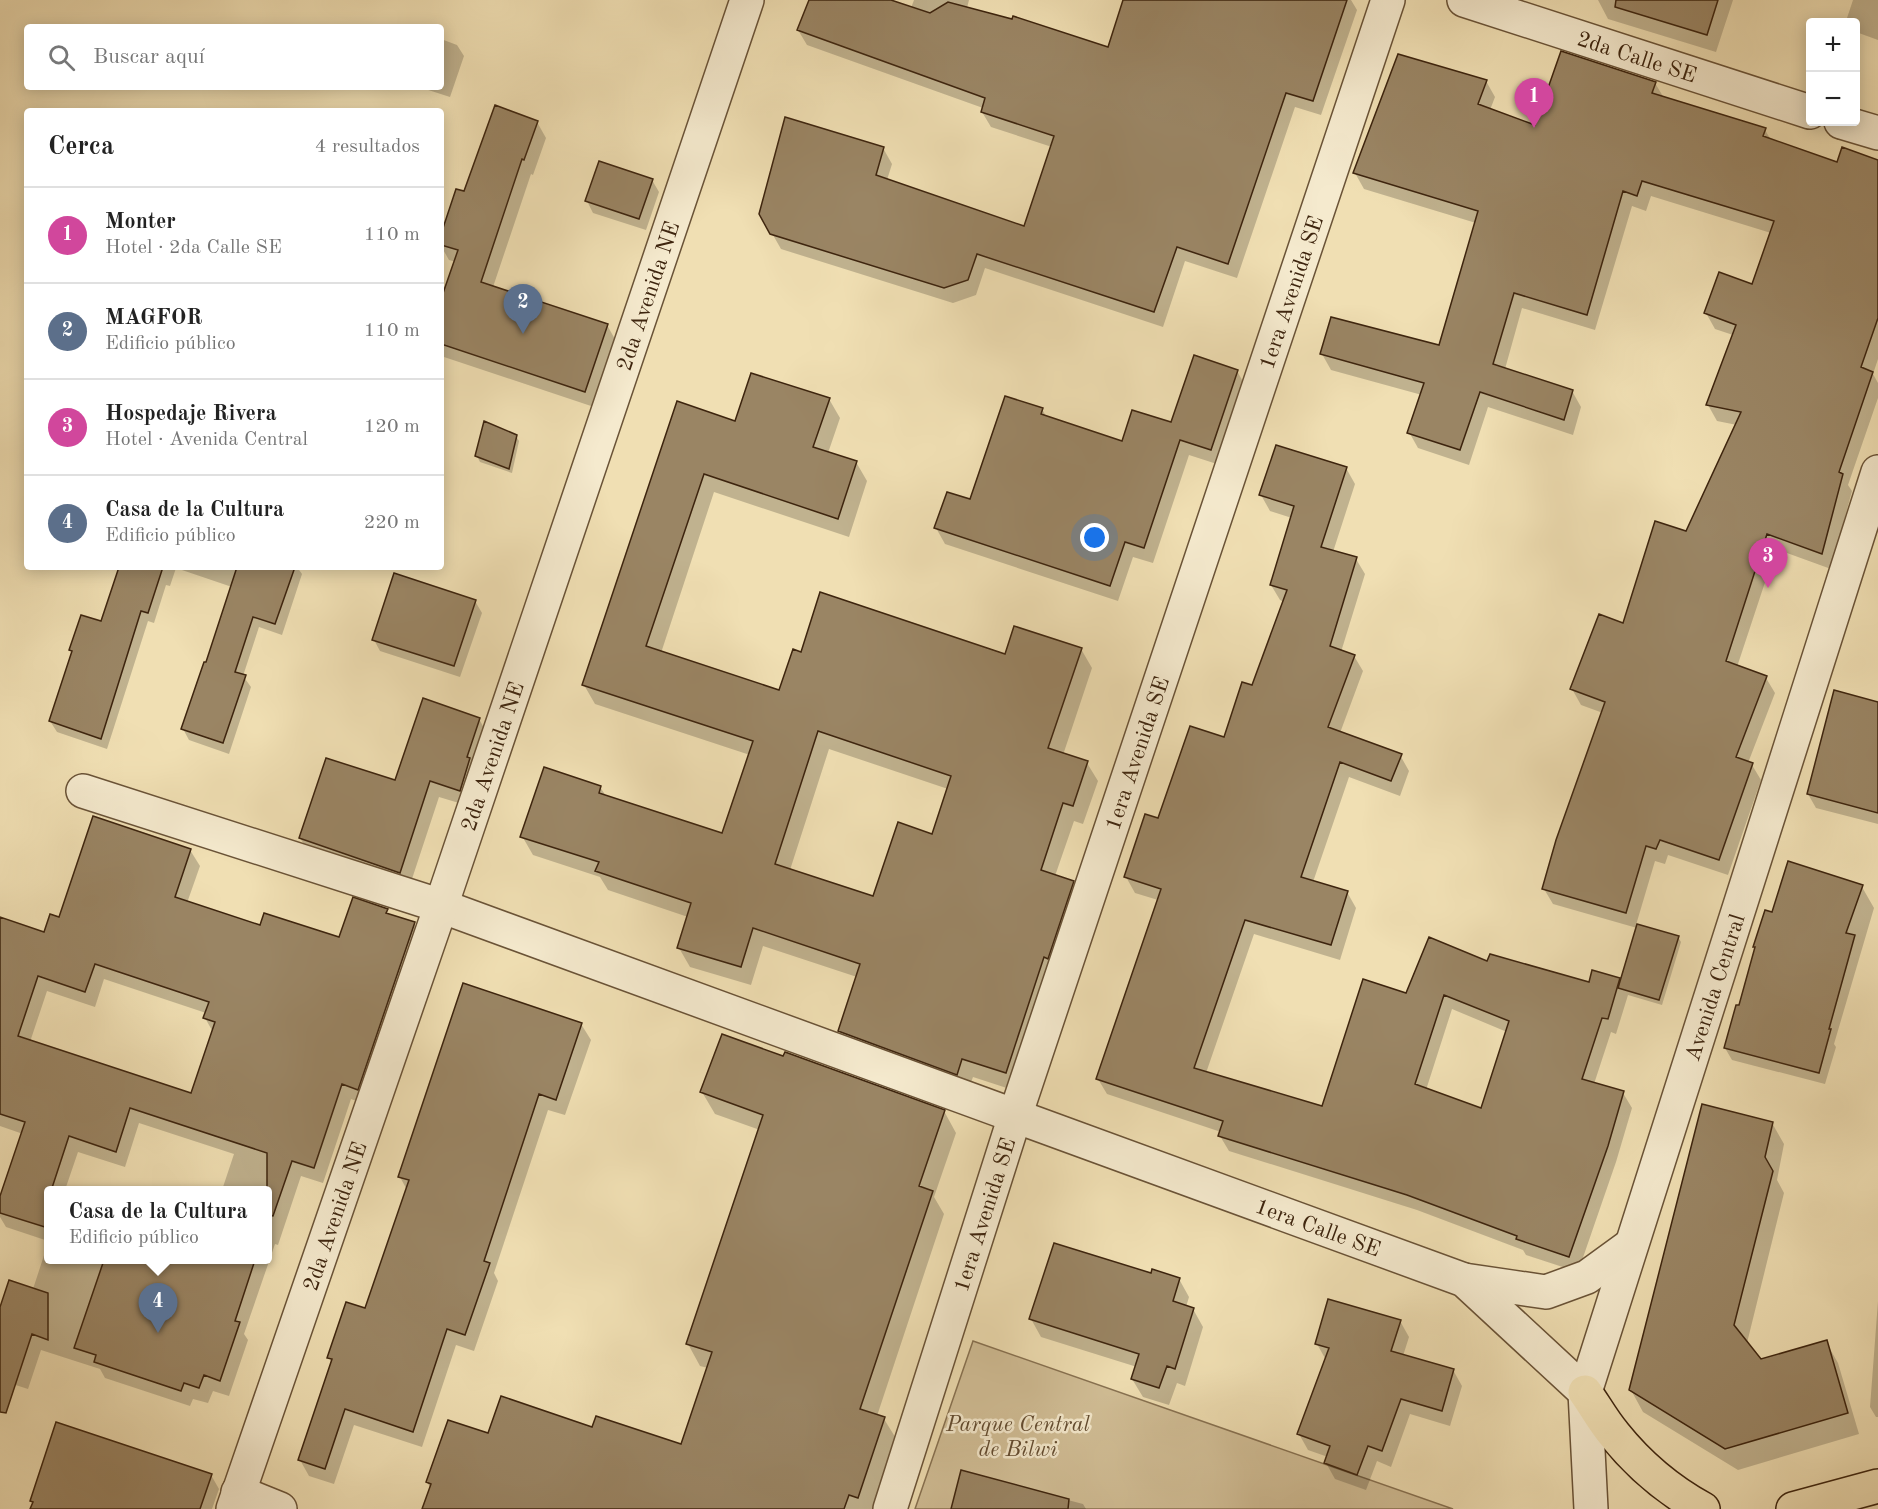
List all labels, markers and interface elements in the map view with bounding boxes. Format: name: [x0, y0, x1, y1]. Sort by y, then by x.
map controls: [1806, 18, 1860, 126]
button: +: [1806, 18, 1860, 72]
search box: [24, 24, 444, 90]
street label: 2da Calle SE: [1574, 28, 1699, 88]
icon: search: [45, 41, 78, 74]
text: Buscar aquí: [93, 46, 205, 68]
button: −: [1806, 72, 1860, 126]
pin: 1: [1514, 78, 1553, 128]
text: Cerca: [48, 134, 114, 160]
text: 4 resultados: [315, 137, 420, 157]
text: Monter: [105, 211, 176, 233]
street label: 1era Avenida SE: [1256, 213, 1328, 372]
street label: 2da Avenida NE: [614, 219, 684, 374]
text: 1: [62, 225, 73, 245]
text: 110 m: [364, 225, 420, 245]
text: Hotel · 2da Calle SE: [105, 238, 282, 258]
pin: 2: [504, 284, 542, 334]
text: MAGFOR: [105, 307, 202, 329]
text: 2: [62, 321, 73, 341]
text: 110 m: [364, 321, 420, 341]
text: Edificio público: [105, 334, 236, 354]
text: Hospedaje Rivera: [105, 403, 277, 425]
text: 3: [62, 417, 73, 437]
text: 120 m: [364, 417, 420, 437]
text: Hotel · Avenida Central: [105, 430, 308, 450]
text: Casa de la Cultura: [105, 499, 284, 521]
text: 4: [62, 513, 73, 533]
text: 220 m: [364, 513, 420, 533]
your location: [1080, 523, 1109, 552]
text: Edificio público: [105, 526, 236, 546]
pin: 3: [1748, 538, 1788, 588]
street label: 1era Avenida SE: [1102, 674, 1174, 833]
street label: 2da Avenida NE: [458, 679, 529, 834]
street label: Avenida Central: [1682, 912, 1750, 1064]
street label: 1era Avenida SE: [951, 1135, 1020, 1295]
street label: 2da Avenida NE: [300, 1139, 372, 1294]
popup: [44, 1186, 272, 1264]
street label: 1era Calle SE: [1252, 1196, 1383, 1262]
text: Casa de la Cultura: [68, 1201, 248, 1223]
text: Edificio público: [68, 1228, 199, 1248]
pin: 4: [138, 1284, 178, 1333]
park label: Parque Central de Bilwi: [945, 1414, 1091, 1461]

